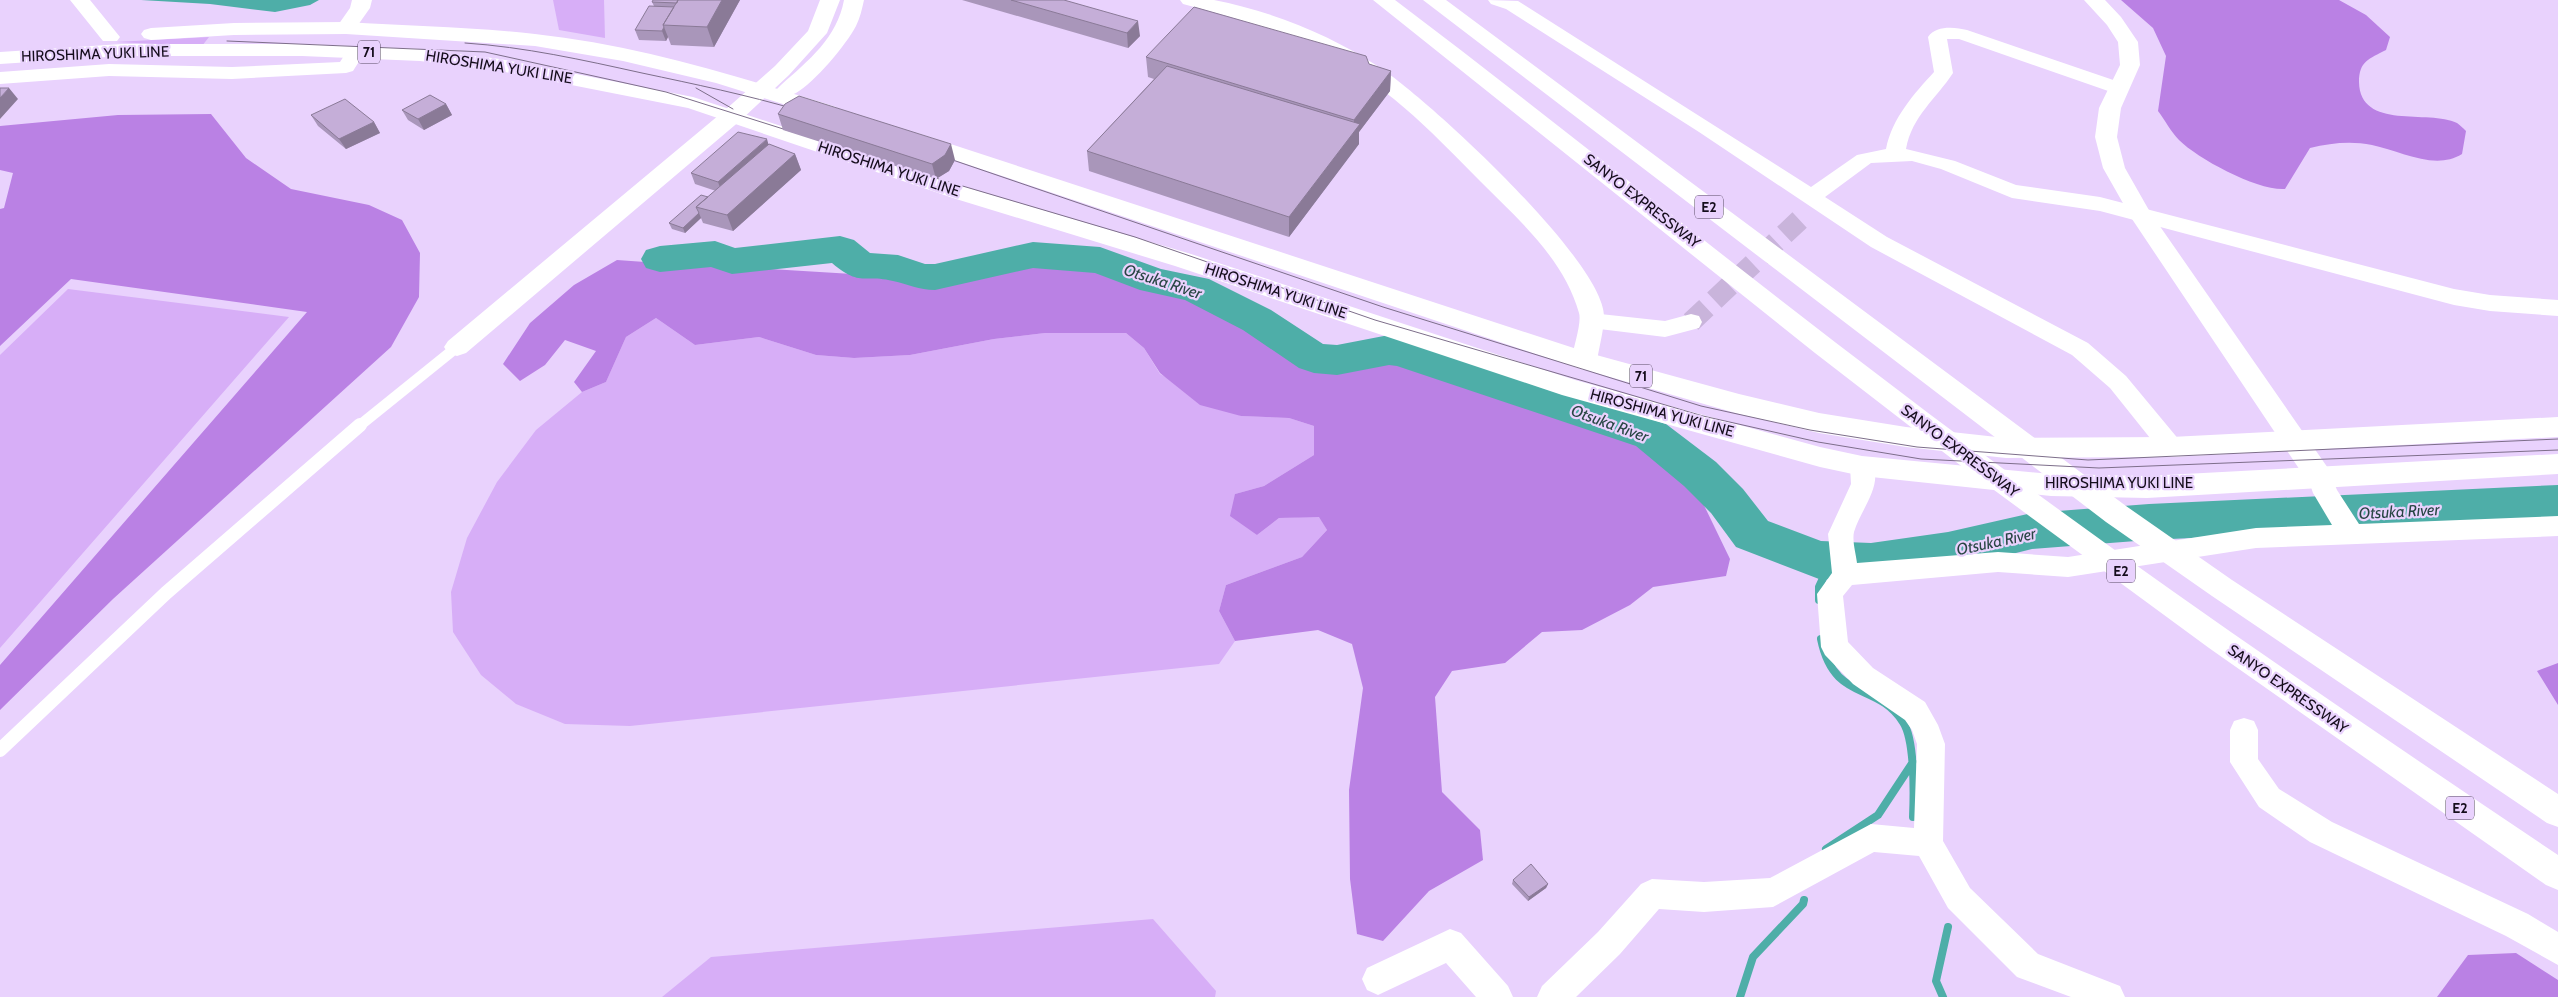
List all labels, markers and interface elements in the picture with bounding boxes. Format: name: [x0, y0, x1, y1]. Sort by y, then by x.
road number: 71: [358, 41, 380, 64]
street label: HIROSHIMA YUKI LINE: [21, 42, 169, 66]
street label: HIROSHIMA YUKI LINE: [424, 47, 574, 87]
street label: HIROSHIMA YUKI LINE: [816, 138, 962, 200]
street label: SANYO EXPRESSWAY: [1580, 150, 1704, 252]
road number: E2: [1695, 196, 1723, 218]
water label: Otsuka River: [1122, 260, 1205, 303]
street label: HIROSHIMA YUKI LINE: [1203, 260, 1349, 322]
road number: 71: [1630, 364, 1652, 388]
street label: HIROSHIMA YUKI LINE: [1588, 385, 1736, 441]
water label: Otsuka River: [1569, 401, 1652, 447]
street label: SANYO EXPRESSWAY: [1898, 401, 2023, 501]
street label: HIROSHIMA YUKI LINE: [2045, 474, 2193, 492]
water label: Otsuka River: [2358, 500, 2441, 523]
water label: Otsuka River: [1955, 524, 2039, 559]
road number: E2: [2107, 560, 2135, 582]
street label: SANYO EXPRESSWAY: [2224, 641, 2352, 738]
road number: E2: [2446, 796, 2474, 820]

